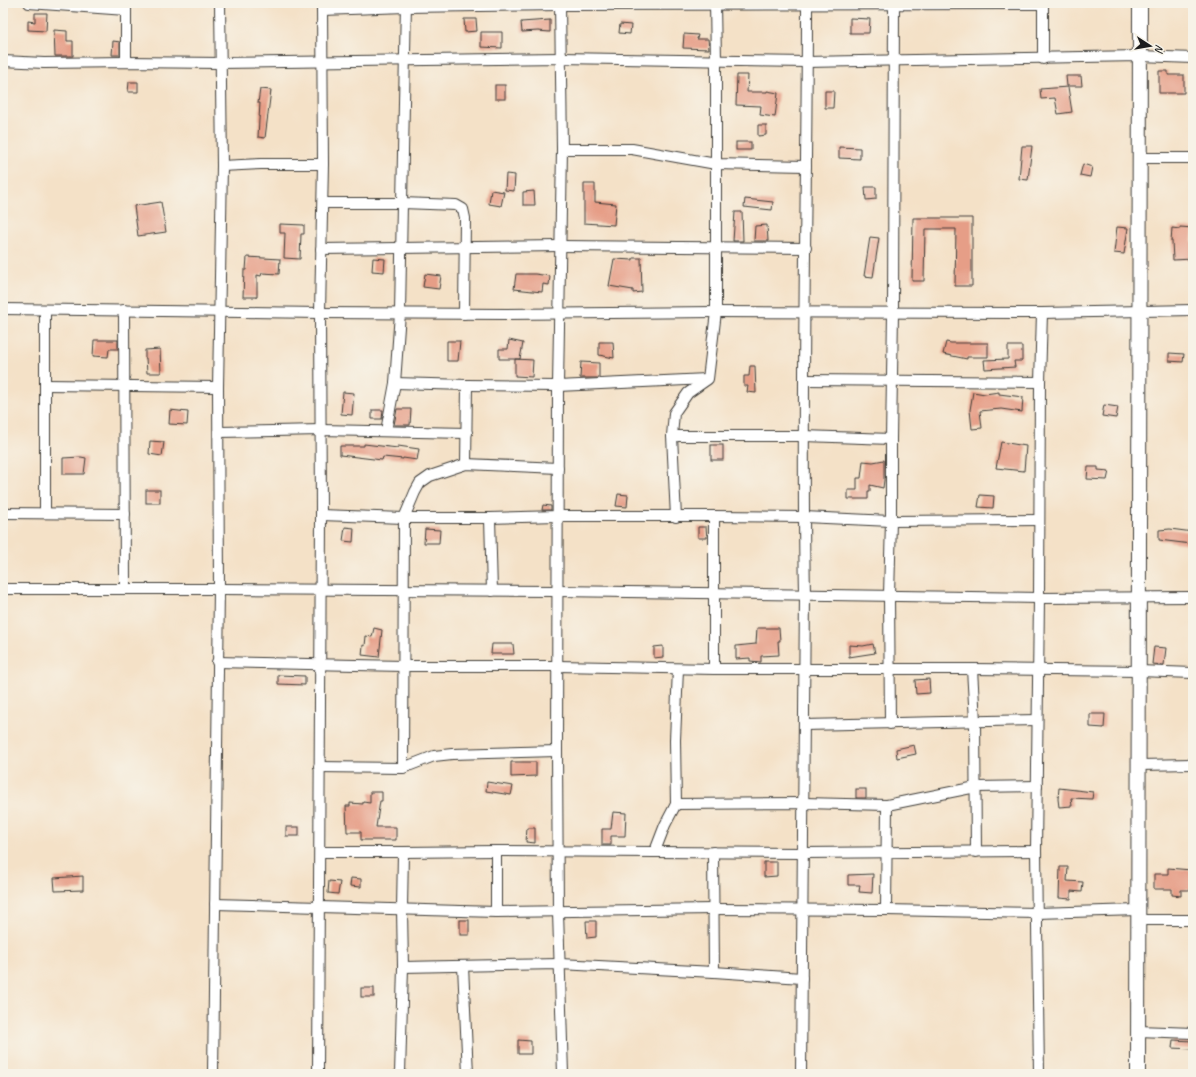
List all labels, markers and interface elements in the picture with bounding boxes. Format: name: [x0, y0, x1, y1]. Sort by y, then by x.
north arrow: [1130, 26, 1170, 66]
text: N: [1152, 43, 1167, 55]

